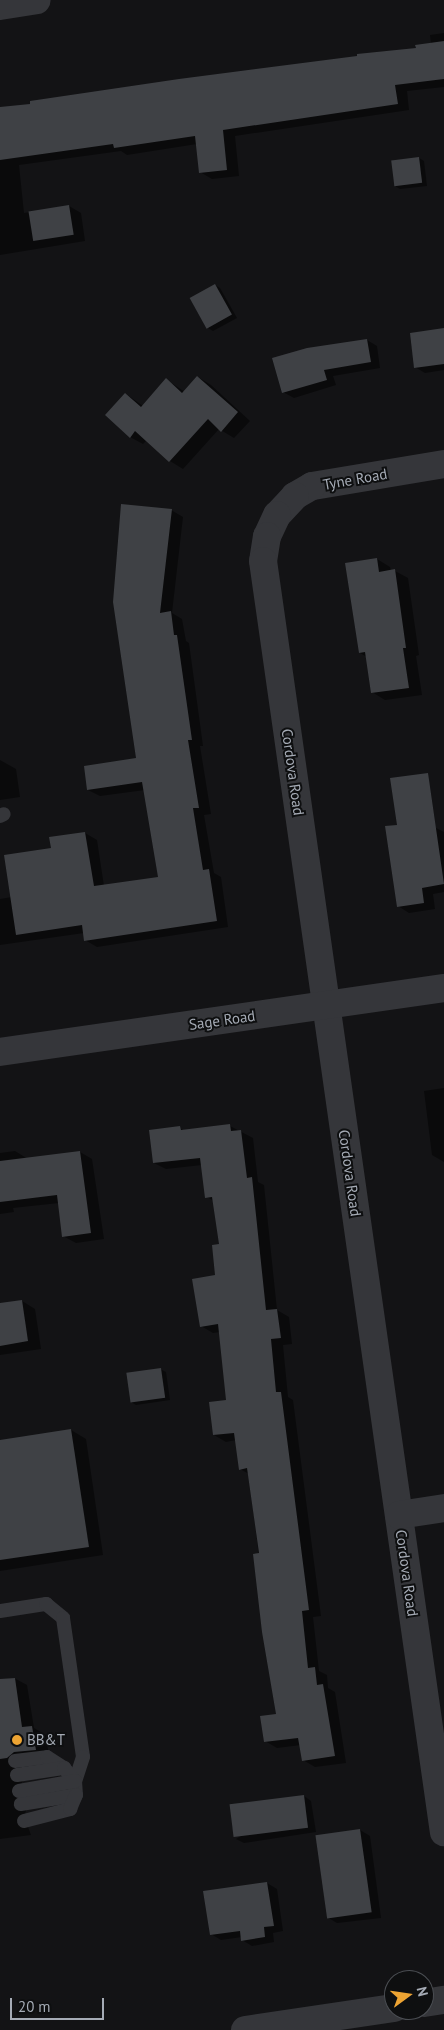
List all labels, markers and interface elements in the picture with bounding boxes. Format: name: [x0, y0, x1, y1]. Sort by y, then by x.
street label: Tyne Road: [321, 464, 389, 494]
street label: Cordova Road: [278, 727, 308, 817]
street label: Sage Road: [188, 1006, 256, 1034]
street label: Cordova Road: [335, 1128, 365, 1218]
street label: Cordova Road: [392, 1528, 422, 1618]
place label: BB&T: [27, 1731, 65, 1749]
marker: BB&T: [11, 1734, 23, 1746]
north arrow: [384, 1970, 434, 2020]
text: N: [413, 1985, 432, 1998]
scale bar: [12, 1988, 106, 2020]
text: 20 m: [18, 1997, 51, 2016]

